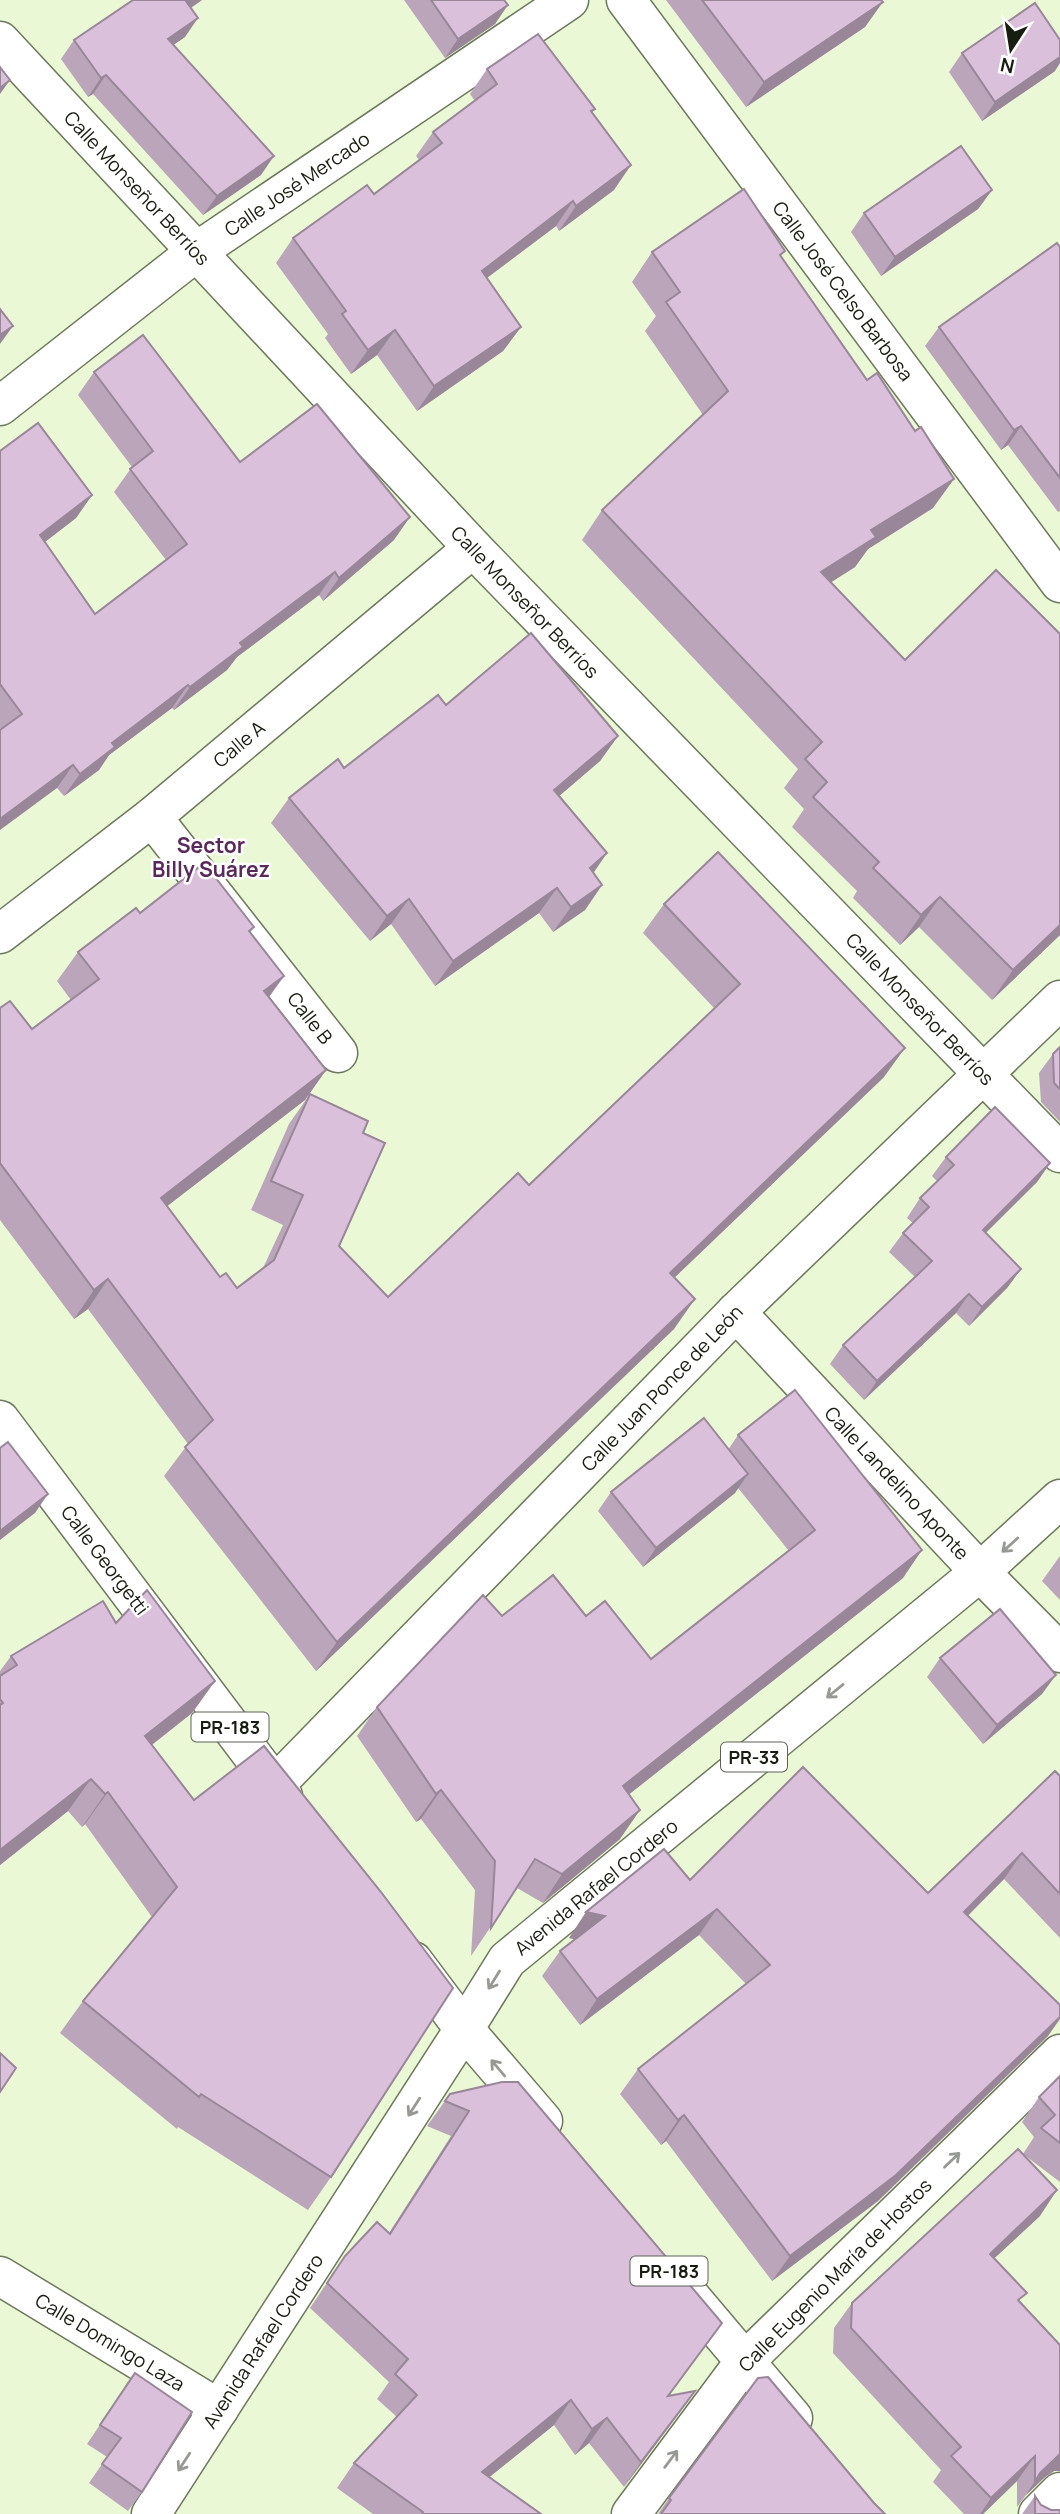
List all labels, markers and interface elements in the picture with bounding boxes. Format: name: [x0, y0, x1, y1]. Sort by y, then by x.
north arrow: [976, 14, 1046, 84]
text: N: [998, 51, 1017, 80]
street label: Calle Monseñor Berríos: [58, 105, 216, 271]
street label: Calle José Mercado: [219, 126, 375, 242]
street label: Calle José Celso Barbosa: [767, 196, 919, 386]
street label: Calle Monseñor Berríos: [445, 520, 605, 684]
street label: Calle A: [208, 715, 270, 773]
district label: Sector Billy Suárez: [152, 831, 270, 883]
street label: Calle Monseñor Berríos: [840, 927, 1000, 1091]
street label: Calle B: [281, 987, 339, 1050]
street label: Calle Juan Ponce de León: [575, 1299, 749, 1477]
street label: Calle Landelino Aponte: [819, 1401, 975, 1565]
street label: Calle Georgetti: [55, 1500, 155, 1620]
one-way arrow: [1002, 1537, 1019, 1554]
one-way arrow: [827, 1683, 845, 1699]
road number: PR-183: [191, 1712, 268, 1742]
road number: PR-33: [721, 1742, 787, 1772]
street label: Avenida Rafael Cordero: [509, 1813, 683, 1961]
one-way arrow: [487, 1970, 501, 1990]
one-way arrow: [490, 2060, 506, 2078]
one-way arrow: [407, 2096, 421, 2116]
one-way arrow: [943, 2151, 960, 2168]
street label: Calle Eugenio María de Hostos: [733, 2173, 937, 2377]
street label: Avenida Rafael Cordero: [197, 2249, 329, 2433]
road number: PR-183: [630, 2256, 708, 2286]
street label: Calle Domingo Laza: [30, 2287, 190, 2397]
one-way arrow: [664, 2450, 679, 2469]
one-way arrow: [177, 2452, 191, 2472]

